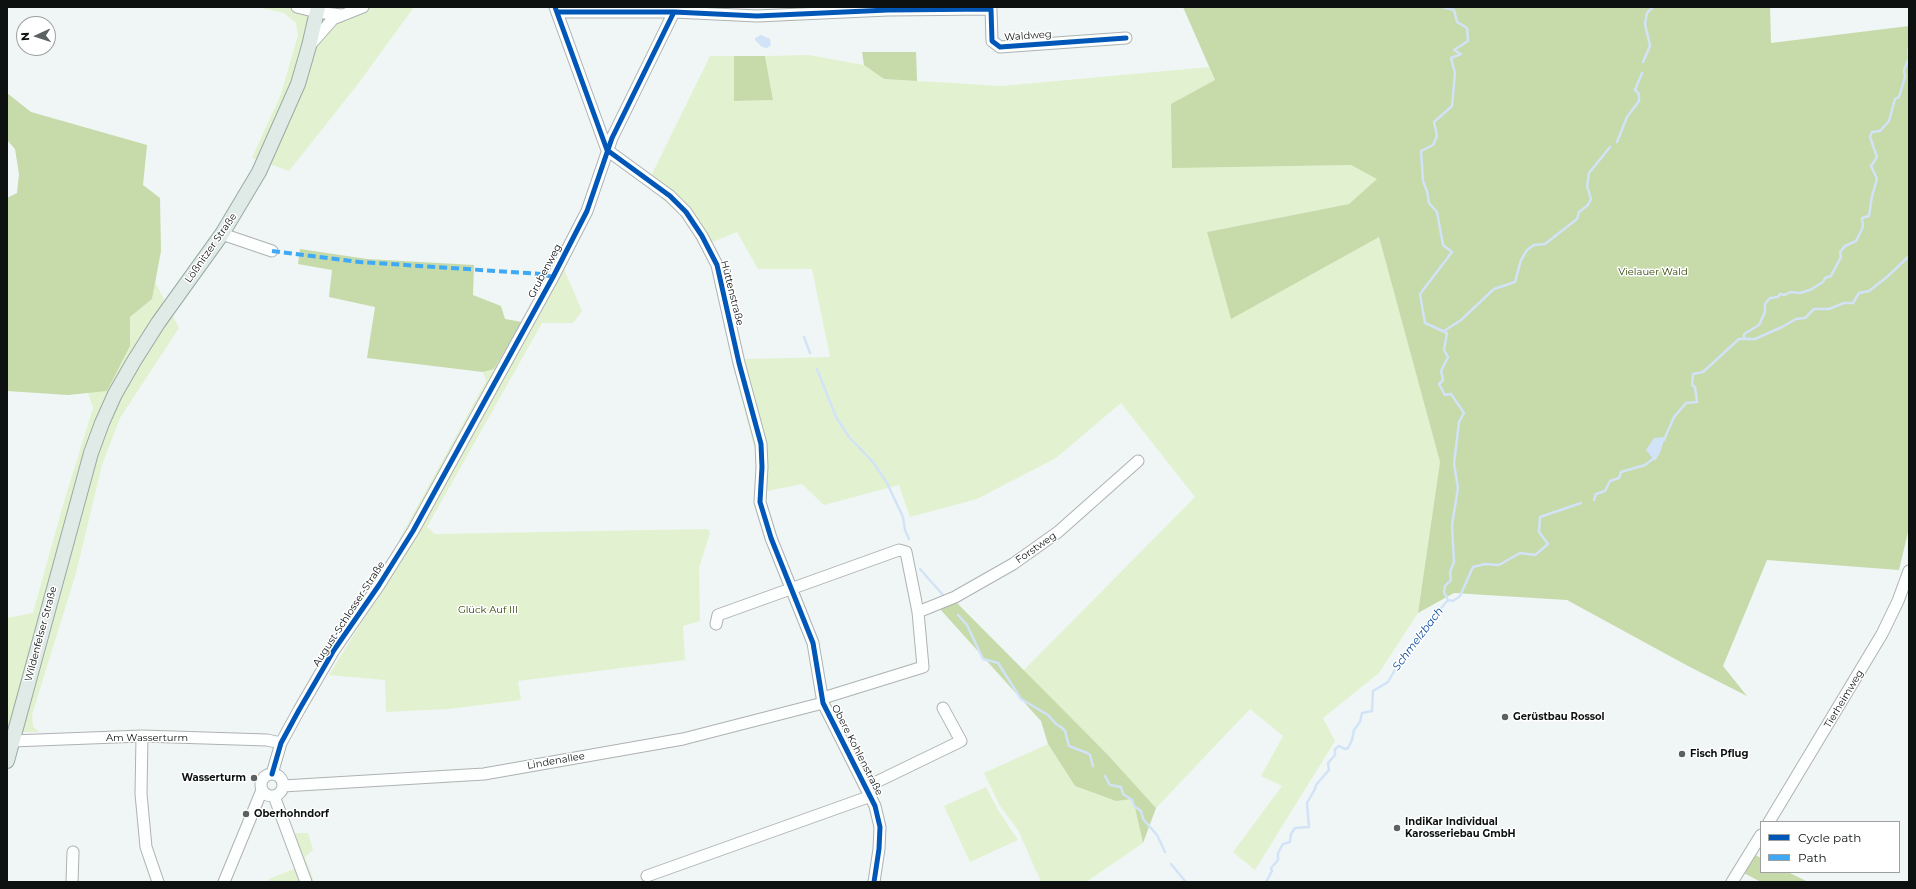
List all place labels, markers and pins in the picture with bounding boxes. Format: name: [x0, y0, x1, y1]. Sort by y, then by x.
place label: Gerüstbau Rossol: [1513, 711, 1605, 723]
marker: Gerüstbau Rossol: [1500, 712, 1510, 722]
place label: Fisch Pflug: [1690, 748, 1748, 760]
marker: Fisch Pflug: [1677, 749, 1687, 759]
place label: Wasserturm: [181, 772, 246, 784]
marker: Wasserturm: [249, 773, 259, 783]
place label: Oberhohndorf: [254, 808, 329, 820]
marker: Oberhohndorf: [241, 809, 251, 819]
place label: IndiKar Individual Karosseriebau GmbH: [1405, 816, 1516, 840]
marker: IndiKar Individual Karosseriebau GmbH: [1392, 823, 1402, 833]

